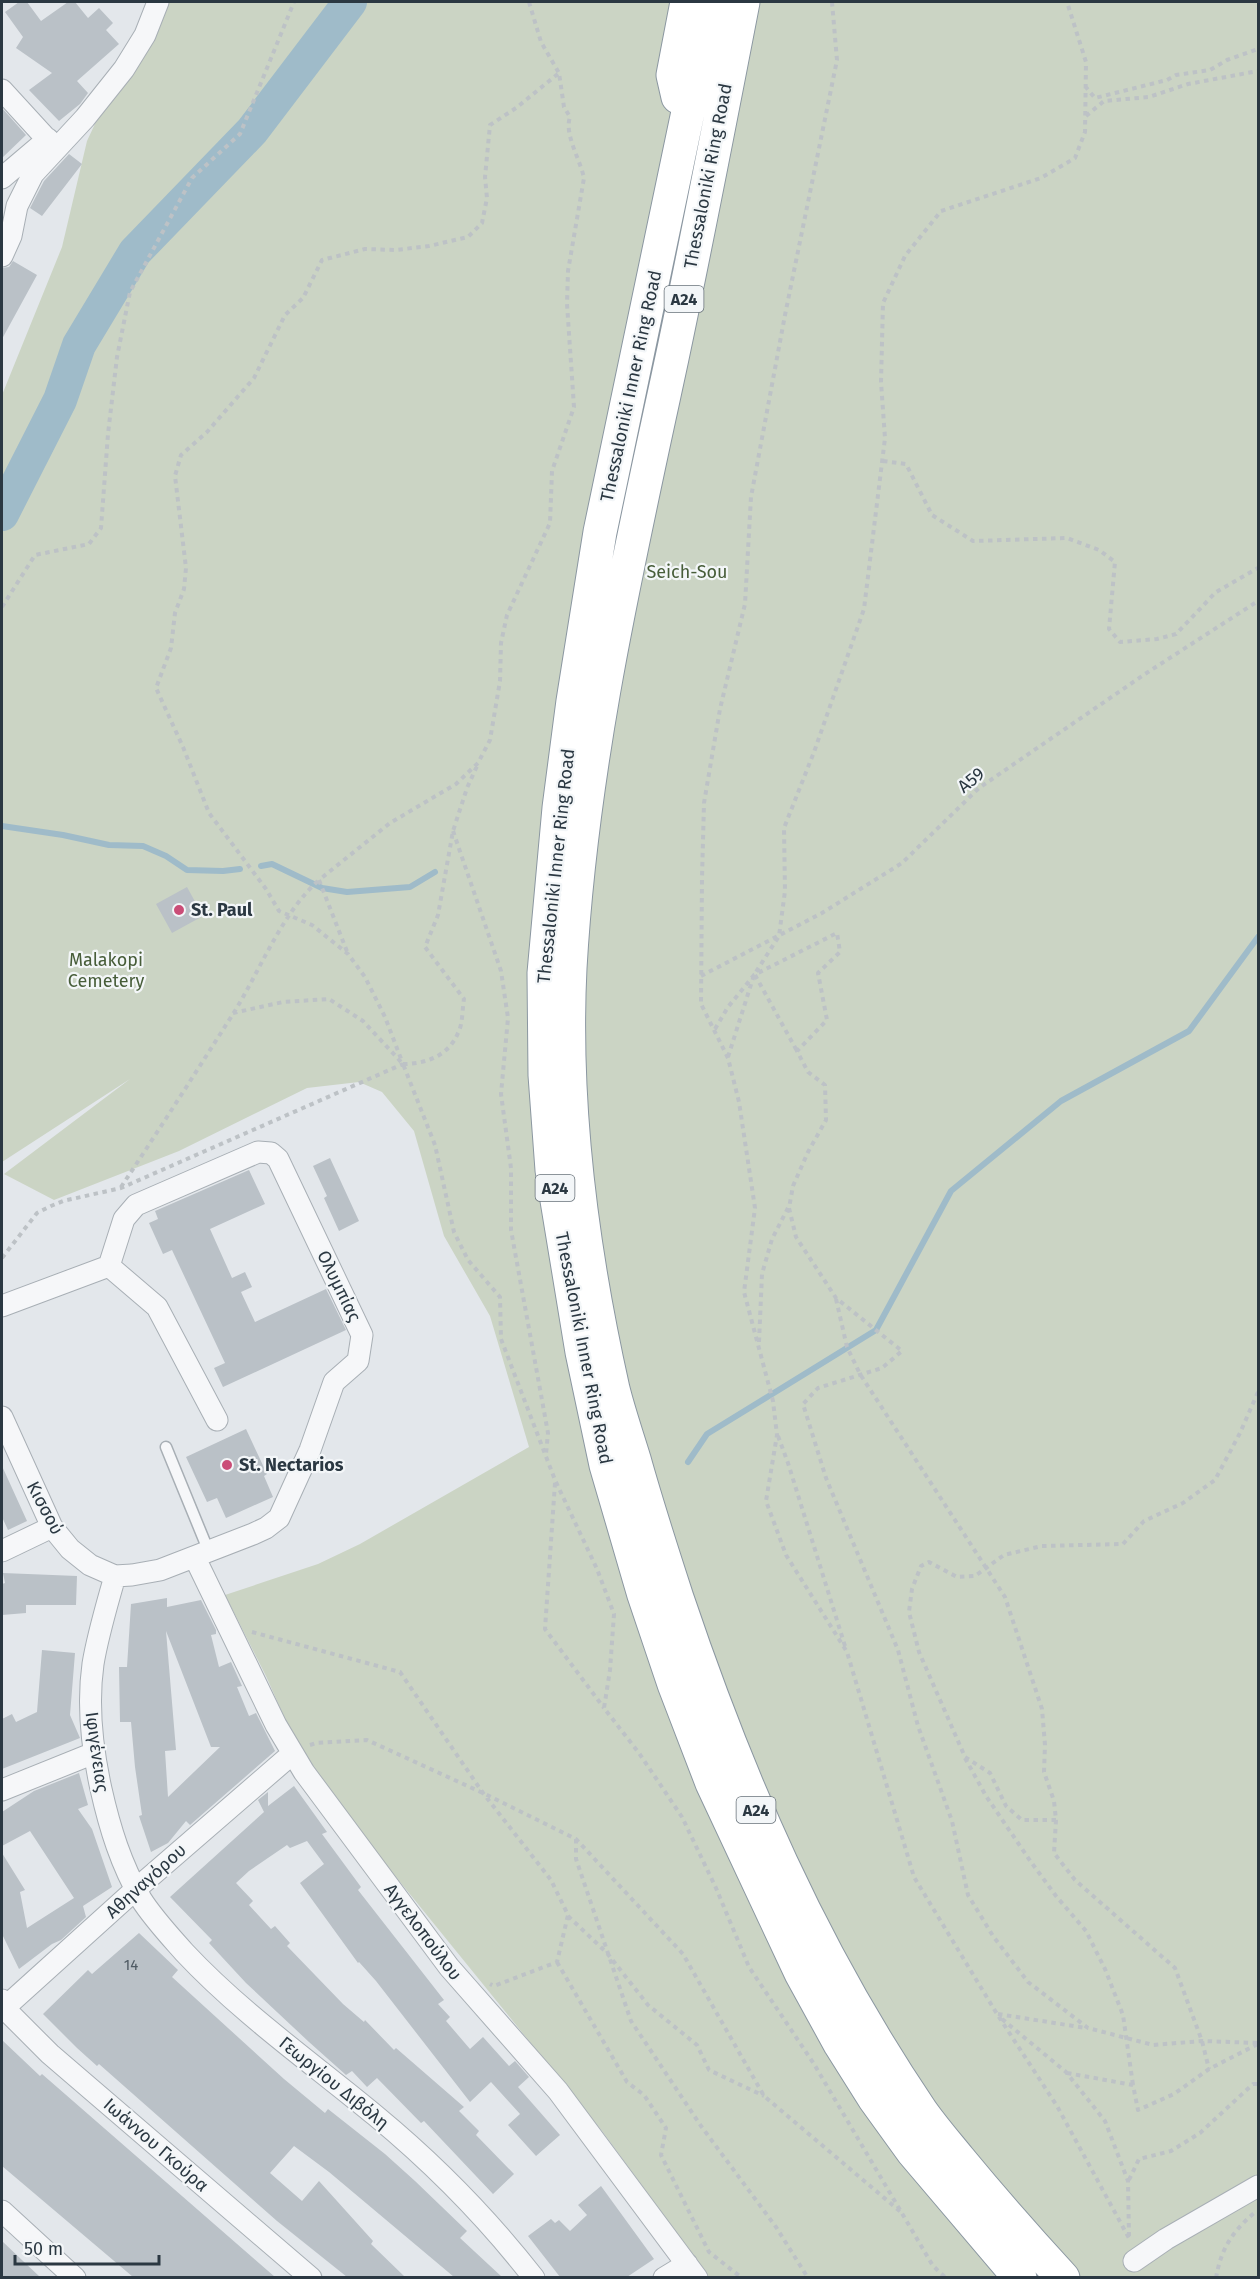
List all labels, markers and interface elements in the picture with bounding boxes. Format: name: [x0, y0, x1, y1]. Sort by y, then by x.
street label: Thessaloniki Ring Road: [679, 81, 737, 271]
street label: Thessaloniki Inner Ring Road: [596, 268, 666, 504]
road number: Α24: [664, 286, 704, 312]
park label: Seich-Sou: [646, 561, 728, 583]
street label: Thessaloniki Inner Ring Road: [533, 747, 579, 985]
street label: Α59: [953, 762, 989, 798]
place label: St. Paul: [191, 899, 253, 921]
marker: St. Paul: [172, 903, 186, 917]
park label: Malakopi Cemetery: [68, 949, 144, 992]
road number: Α24: [536, 1175, 574, 1201]
street label: Thessaloniki Inner Ring Road: [551, 1230, 617, 1466]
street label: Ολυμπίας: [312, 1247, 366, 1326]
place label: St. Nectarios: [239, 1454, 344, 1476]
marker: St. Nectarios: [220, 1458, 234, 1472]
street label: Κισσού: [22, 1477, 68, 1539]
street label: Ιφιγένειας: [80, 1710, 114, 1794]
road number: Α24: [736, 1797, 776, 1823]
street label: Αθηναγόρου: [101, 1839, 191, 1923]
street label: Αγγελοπούλου: [379, 1879, 467, 1985]
house number: 14: [124, 1956, 138, 1974]
street label: Γεωργίου Διβόλη: [275, 2032, 393, 2134]
street label: Ιωάννου Γκούρα: [99, 2093, 213, 2197]
scale bar: [15, 2228, 159, 2266]
text: 50 m: [24, 2238, 63, 2260]

